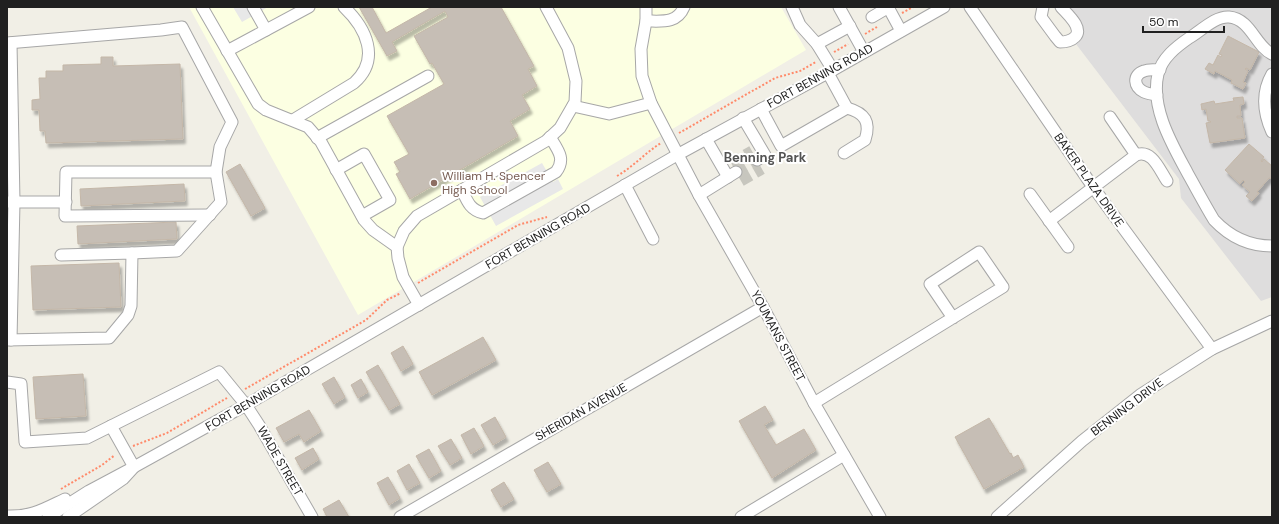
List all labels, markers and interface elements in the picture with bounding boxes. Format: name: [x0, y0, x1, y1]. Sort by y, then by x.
scale bar: [1143, 8, 1224, 34]
text: 50 m: [1149, 14, 1178, 30]
street label: FORT BENNING ROAD: [764, 40, 876, 112]
street label: BAKER PLAZA DRIVE: [1051, 130, 1128, 230]
district label: Benning Park: [724, 149, 807, 166]
place label: William H. Spencer High School: [442, 168, 546, 198]
marker: William H. Spencer High School: [429, 178, 439, 188]
street label: FORT BENNING ROAD: [483, 199, 593, 273]
street label: YOUMANS STREET: [747, 288, 809, 385]
street label: FORT BENNING ROAD: [203, 361, 313, 435]
street label: BENNING DRIVE: [1087, 374, 1167, 440]
street label: SHERIDAN AVENUE: [532, 379, 630, 445]
street label: WADE STREET: [254, 423, 307, 499]

